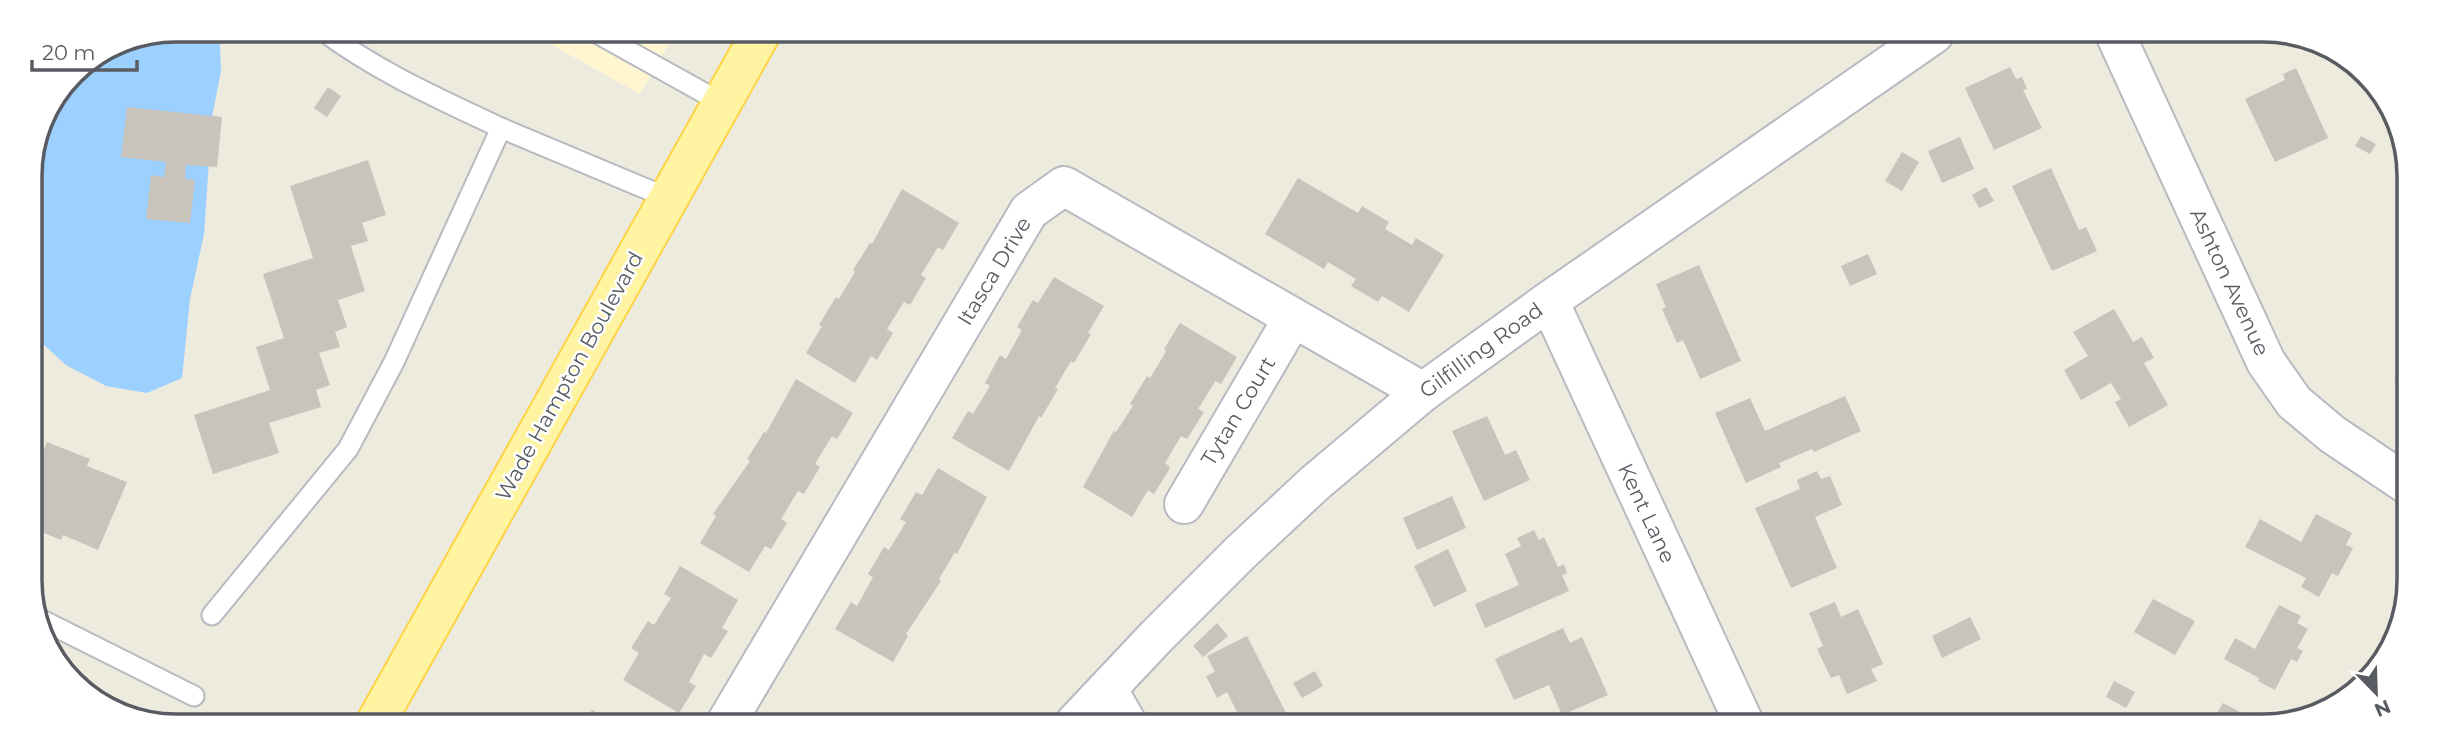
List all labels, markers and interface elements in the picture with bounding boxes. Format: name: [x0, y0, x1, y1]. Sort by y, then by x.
scale bar: [32, 28, 136, 72]
text: 20 m: [42, 40, 96, 65]
street label: Ashton Avenue: [2185, 204, 2275, 360]
street label: Itasca Drive: [952, 212, 1036, 330]
street label: Wade Hampton Boulevard: [490, 247, 648, 505]
street label: Gilfilling Road: [1415, 297, 1547, 403]
street label: Tytan Court: [1196, 352, 1280, 470]
street label: Kent Lane: [1613, 459, 1681, 567]
north arrow: [2341, 658, 2411, 728]
text: N: [2371, 695, 2394, 722]

